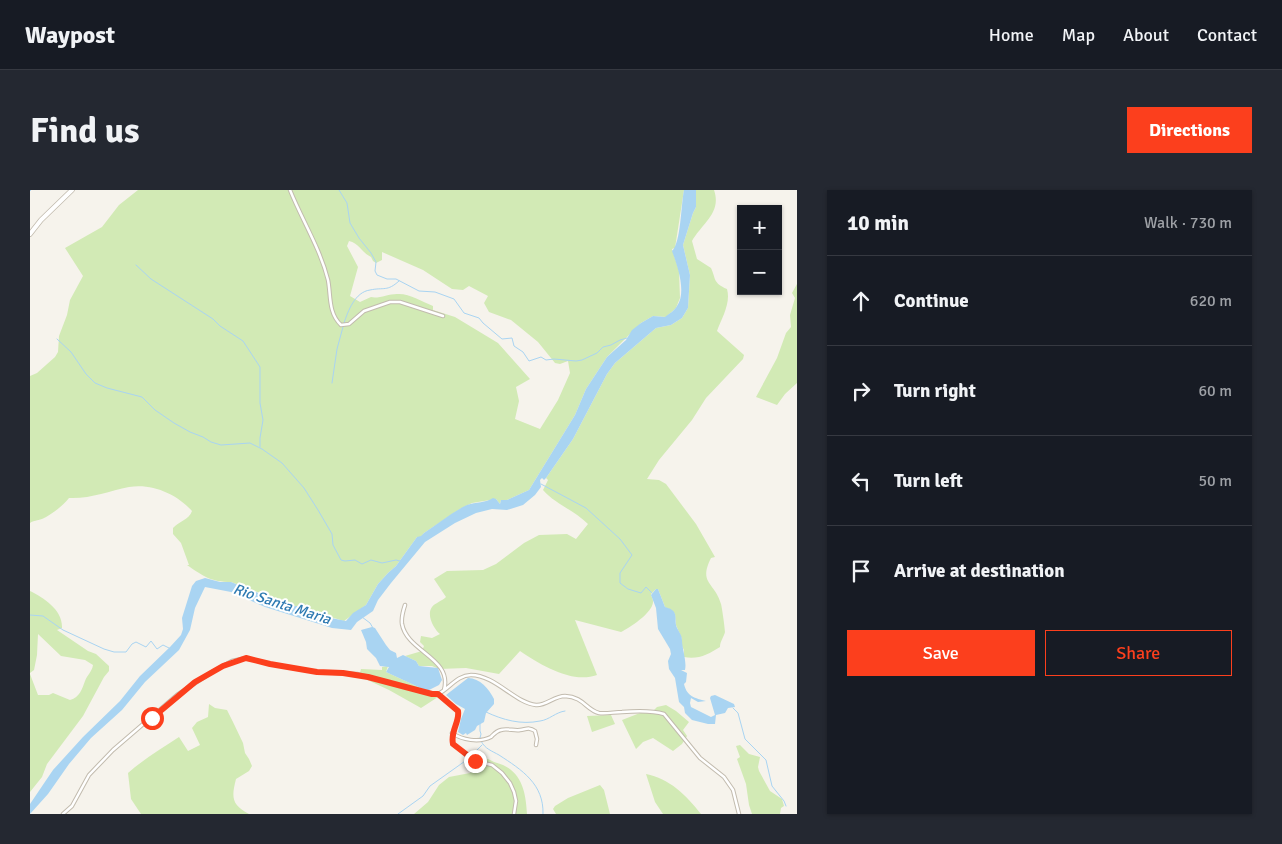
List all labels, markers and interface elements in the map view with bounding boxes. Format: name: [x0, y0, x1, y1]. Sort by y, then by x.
text: Waypost: [25, 20, 115, 50]
text: Home: [989, 24, 1034, 46]
text: Map: [1062, 24, 1095, 46]
text: About: [1123, 24, 1169, 46]
text: Contact: [1197, 24, 1257, 46]
button: Directions: [1127, 107, 1252, 153]
text: Find us: [30, 109, 140, 152]
map controls: [737, 205, 782, 295]
button: +: [737, 205, 782, 250]
text: 10 min: [847, 210, 909, 236]
text: Walk · 730 m: [1144, 213, 1232, 233]
button: −: [737, 250, 782, 295]
icon: ahead: [847, 287, 875, 315]
text: Continue: [894, 289, 969, 313]
text: 620 m: [1190, 291, 1232, 311]
icon: right: [847, 377, 875, 405]
text: Turn right: [894, 379, 976, 403]
text: 60 m: [1198, 381, 1232, 401]
icon: left: [847, 467, 875, 495]
text: Turn left: [894, 469, 963, 493]
text: 50 m: [1198, 471, 1232, 491]
icon: arrive: [847, 557, 875, 585]
text: Arrive at destination: [894, 559, 1065, 583]
water label: Rio Santa Maria: [231, 580, 333, 628]
button: Save: [847, 630, 1035, 676]
button: Share: [1045, 630, 1232, 676]
route start: [141, 707, 164, 730]
route end: [464, 750, 487, 773]

